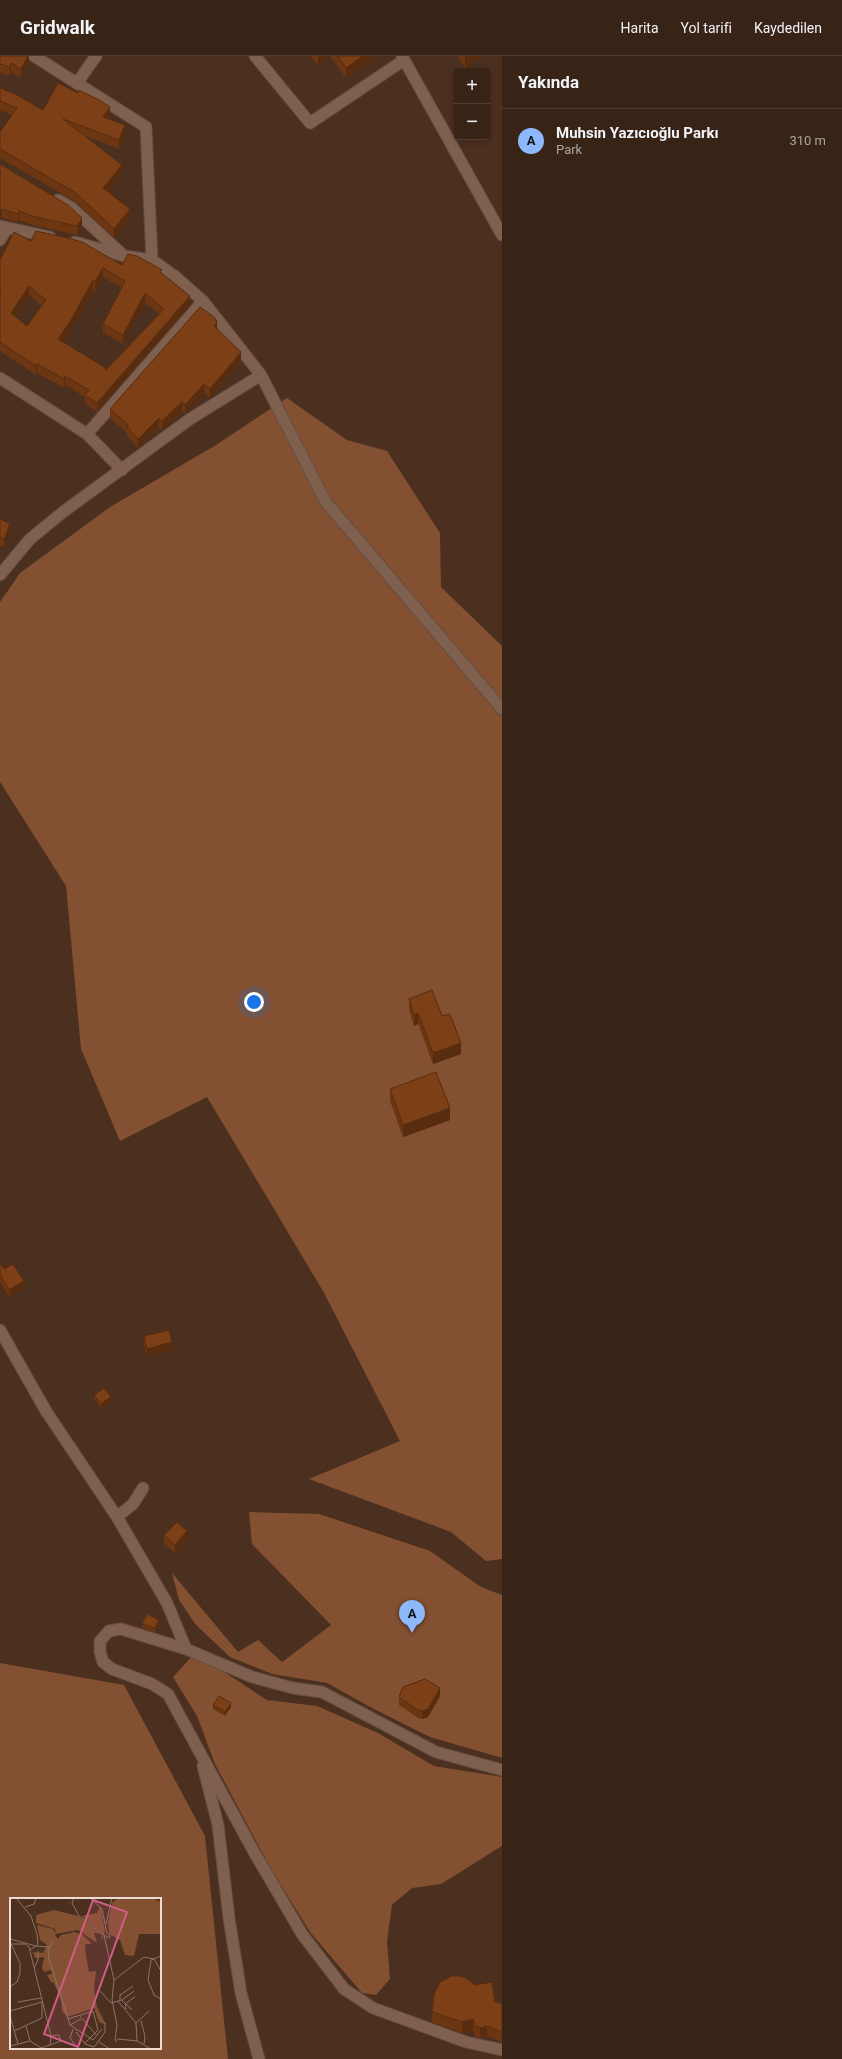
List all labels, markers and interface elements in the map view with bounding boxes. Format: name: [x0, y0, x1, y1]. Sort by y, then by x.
text: Gridwalk: [20, 16, 95, 39]
text: Harita: [621, 20, 659, 36]
text: Yol tarifi: [681, 20, 732, 36]
text: Kaydedilen: [754, 20, 822, 36]
map controls: [454, 68, 490, 140]
button: +: [454, 68, 490, 104]
text: Yakında: [518, 72, 579, 92]
button: −: [454, 104, 490, 140]
text: Muhsin Yazıcıoğlu Parkı: [556, 124, 719, 142]
text: A: [527, 133, 535, 148]
text: 310 m: [789, 133, 826, 148]
text: Park: [556, 142, 582, 157]
your location: [244, 992, 264, 1012]
pin: A: [399, 1600, 425, 1633]
inset map: [10, 1898, 161, 2049]

